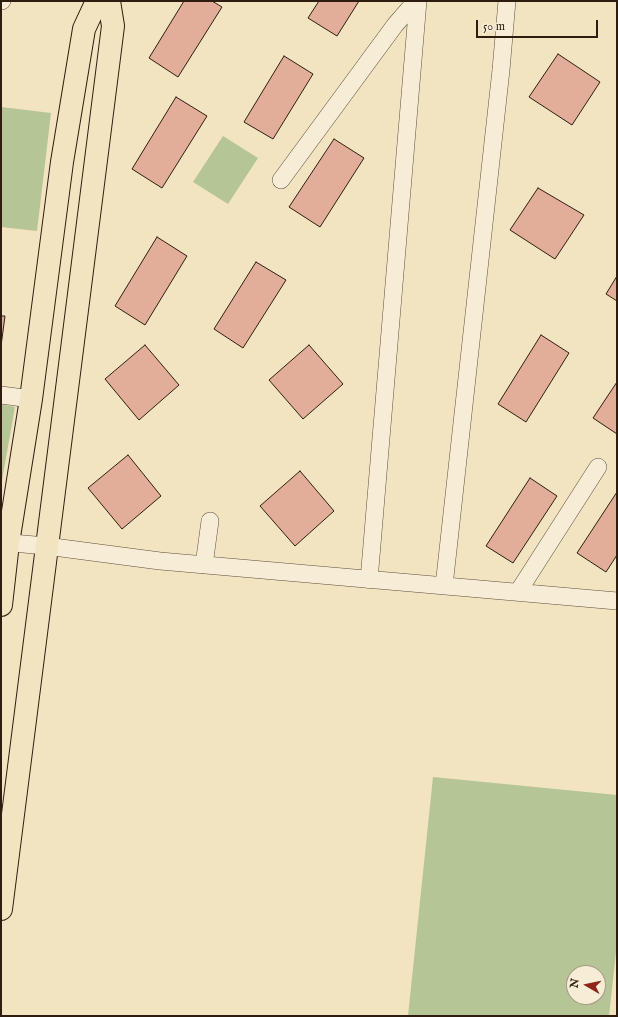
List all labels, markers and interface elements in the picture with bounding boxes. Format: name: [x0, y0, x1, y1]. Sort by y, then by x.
scale bar: [478, 12, 600, 38]
text: 50 m: [483, 19, 505, 34]
north arrow: [566, 965, 606, 1005]
text: N: [567, 977, 583, 989]

